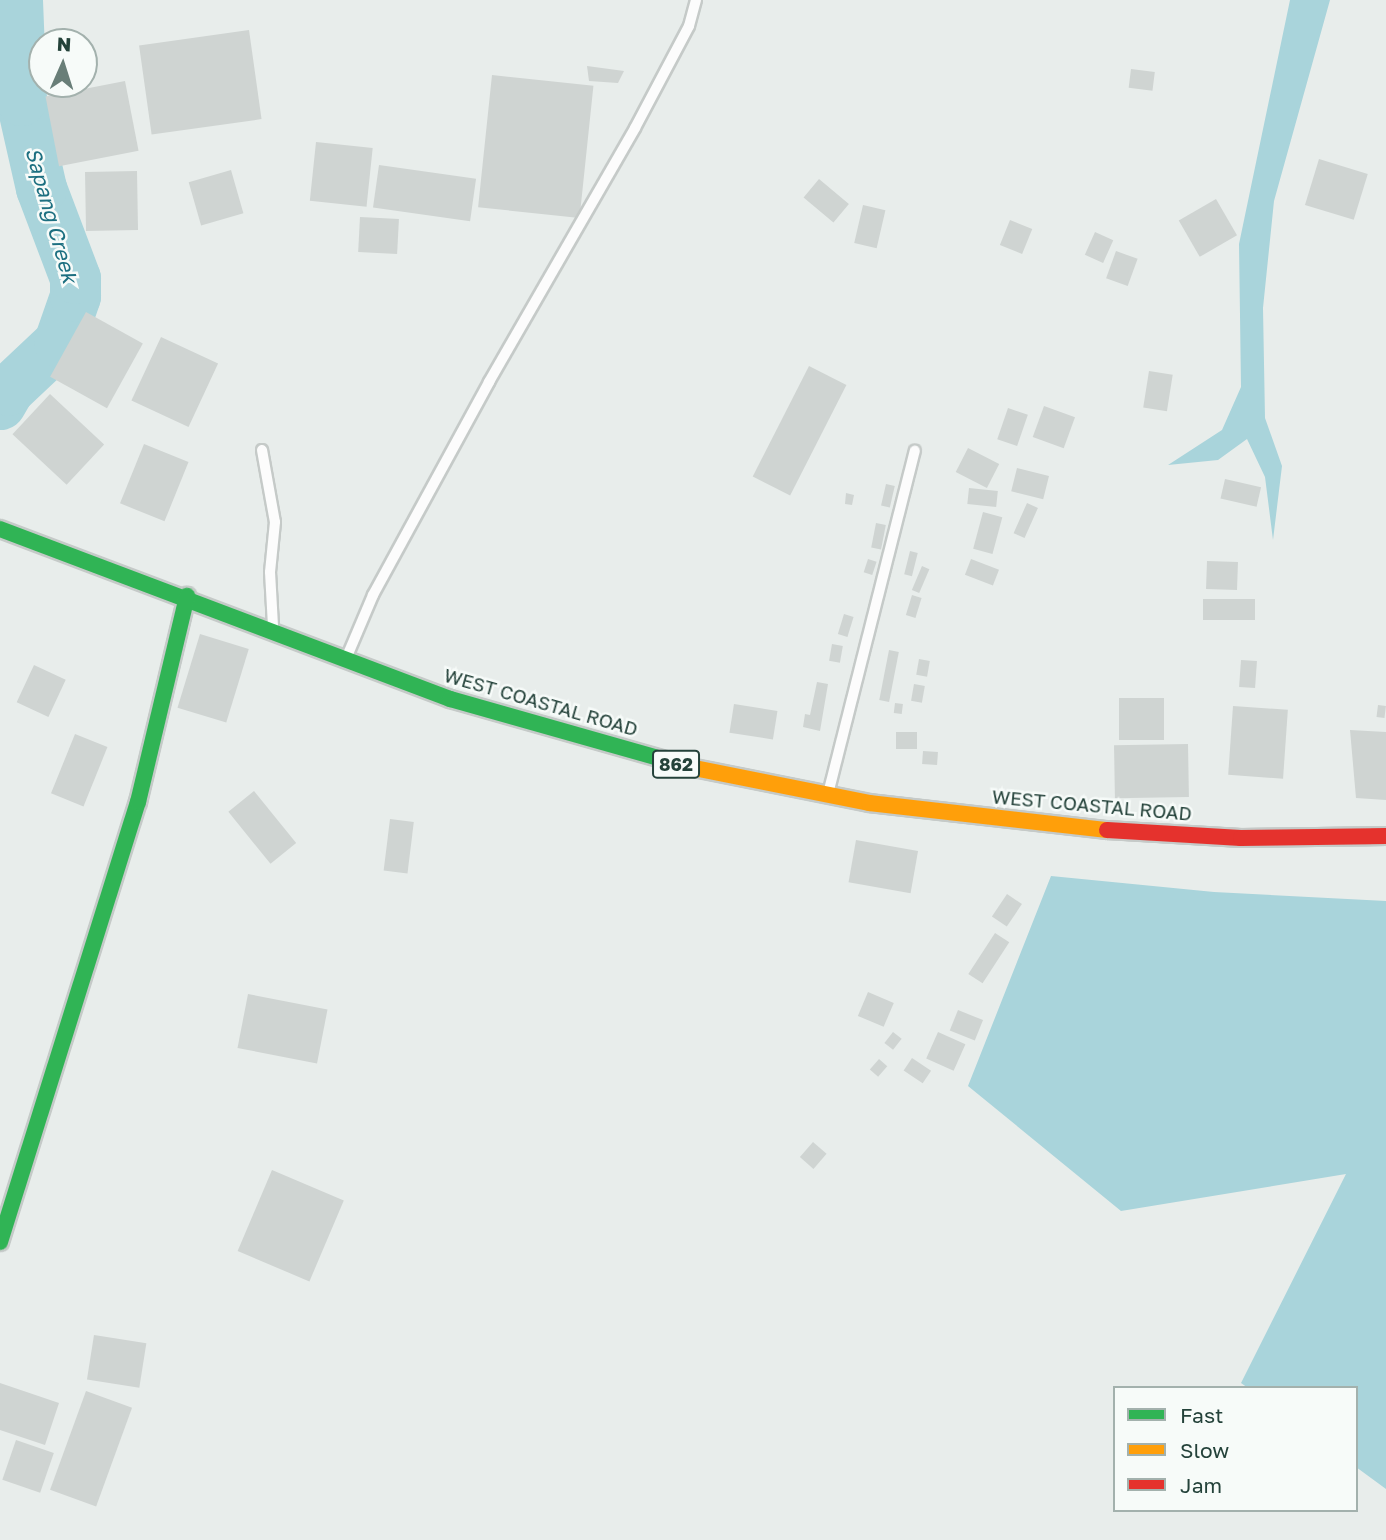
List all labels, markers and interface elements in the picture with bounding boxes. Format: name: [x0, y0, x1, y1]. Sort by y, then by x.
north arrow: [28, 28, 98, 98]
text: N: [56, 32, 72, 55]
water label: Sapang Creek: [21, 144, 83, 286]
street label: WEST COASTAL ROAD: [441, 663, 641, 741]
road number: 862: [652, 750, 700, 778]
street label: WEST COASTAL ROAD: [991, 785, 1193, 825]
legend: [1113, 1386, 1358, 1512]
text: Fast: [1180, 1402, 1223, 1428]
text: Slow: [1180, 1437, 1229, 1463]
text: Jam: [1180, 1472, 1222, 1498]

